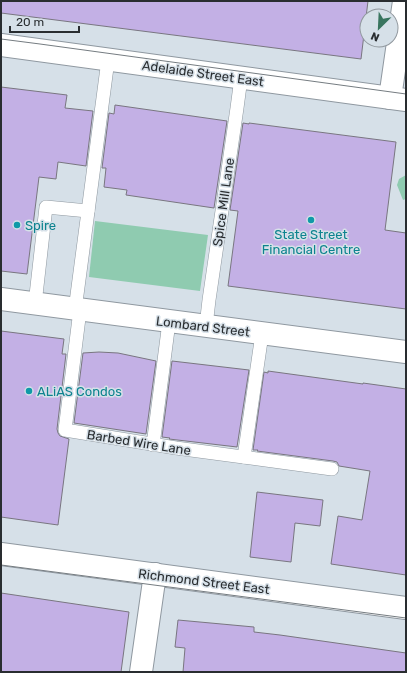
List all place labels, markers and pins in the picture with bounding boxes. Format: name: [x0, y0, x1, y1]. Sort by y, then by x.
marker: State Street Financial Centre: [306, 215, 316, 225]
place label: Spire: [25, 218, 56, 233]
marker: Spire: [12, 220, 22, 230]
place label: State Street Financial Centre: [262, 227, 360, 257]
place label: ALiAS Condos: [37, 384, 122, 399]
marker: ALiAS Condos: [24, 386, 34, 396]

